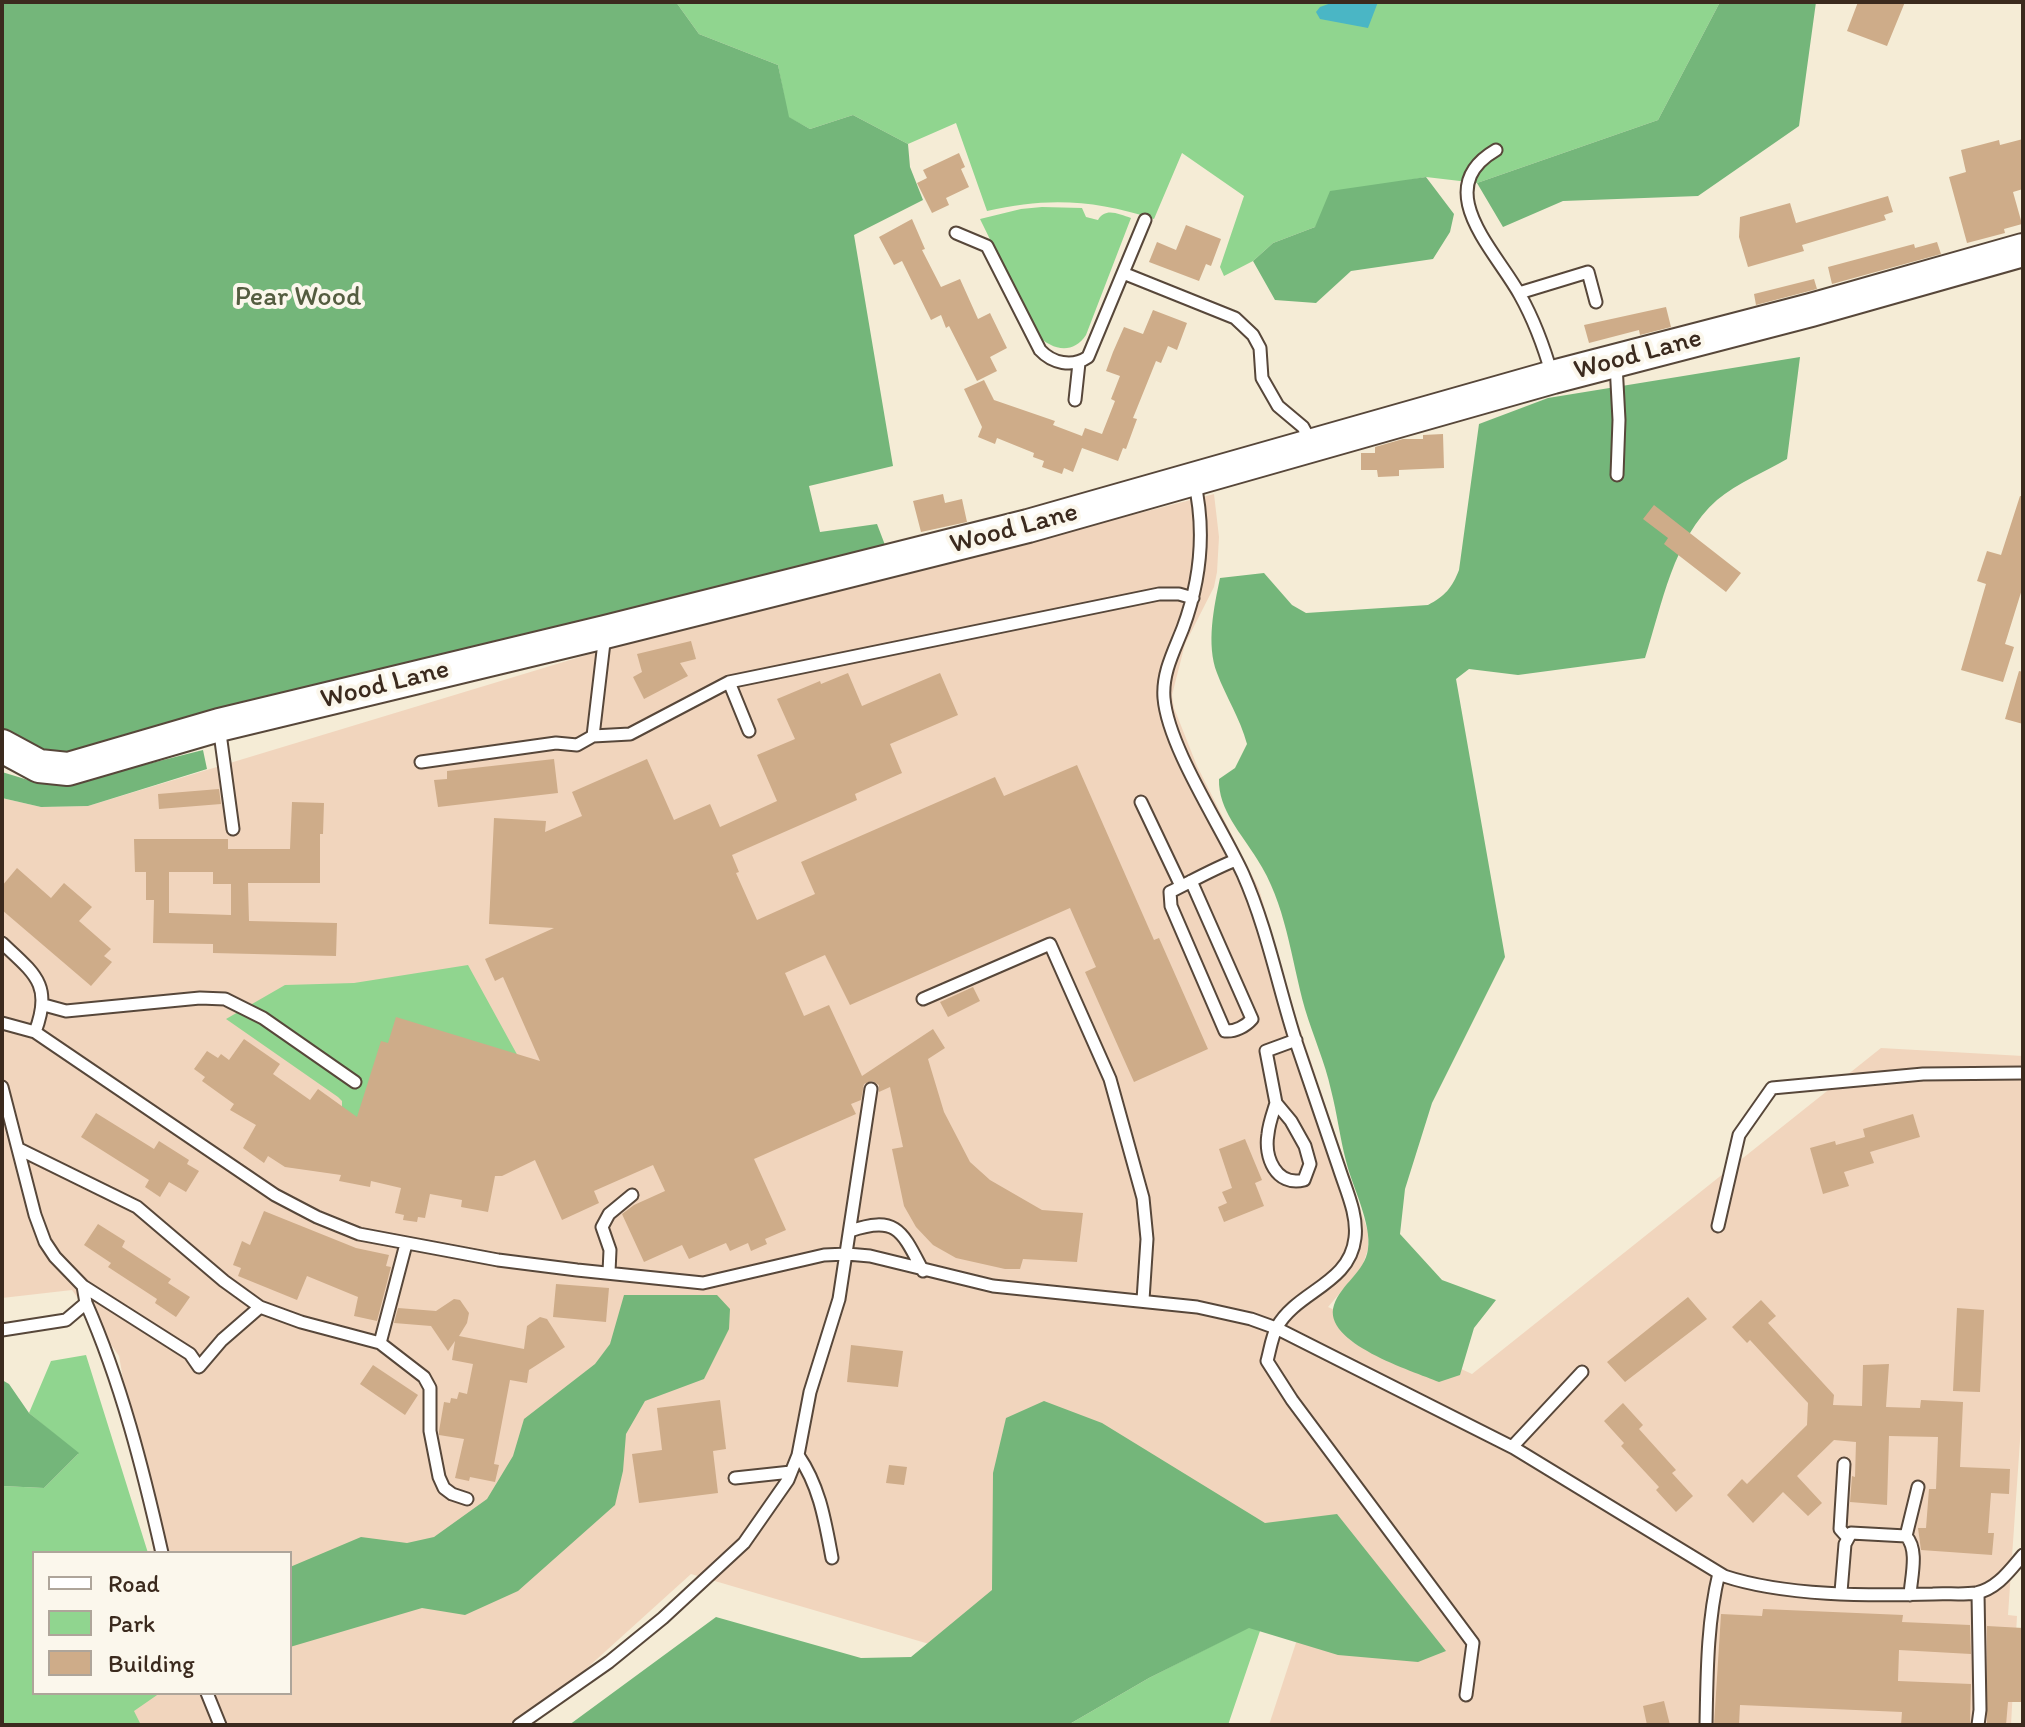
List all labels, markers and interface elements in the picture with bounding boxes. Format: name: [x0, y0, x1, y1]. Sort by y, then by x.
park label: Pear Wood: [235, 281, 361, 315]
street label: Wood Lane: [1570, 322, 1706, 388]
street label: Wood Lane: [946, 496, 1082, 562]
street label: Wood Lane: [317, 653, 453, 717]
legend: [32, 1551, 292, 1695]
text: Road: [108, 1569, 160, 1598]
text: Park: [108, 1609, 155, 1638]
text: Building: [108, 1649, 195, 1678]

